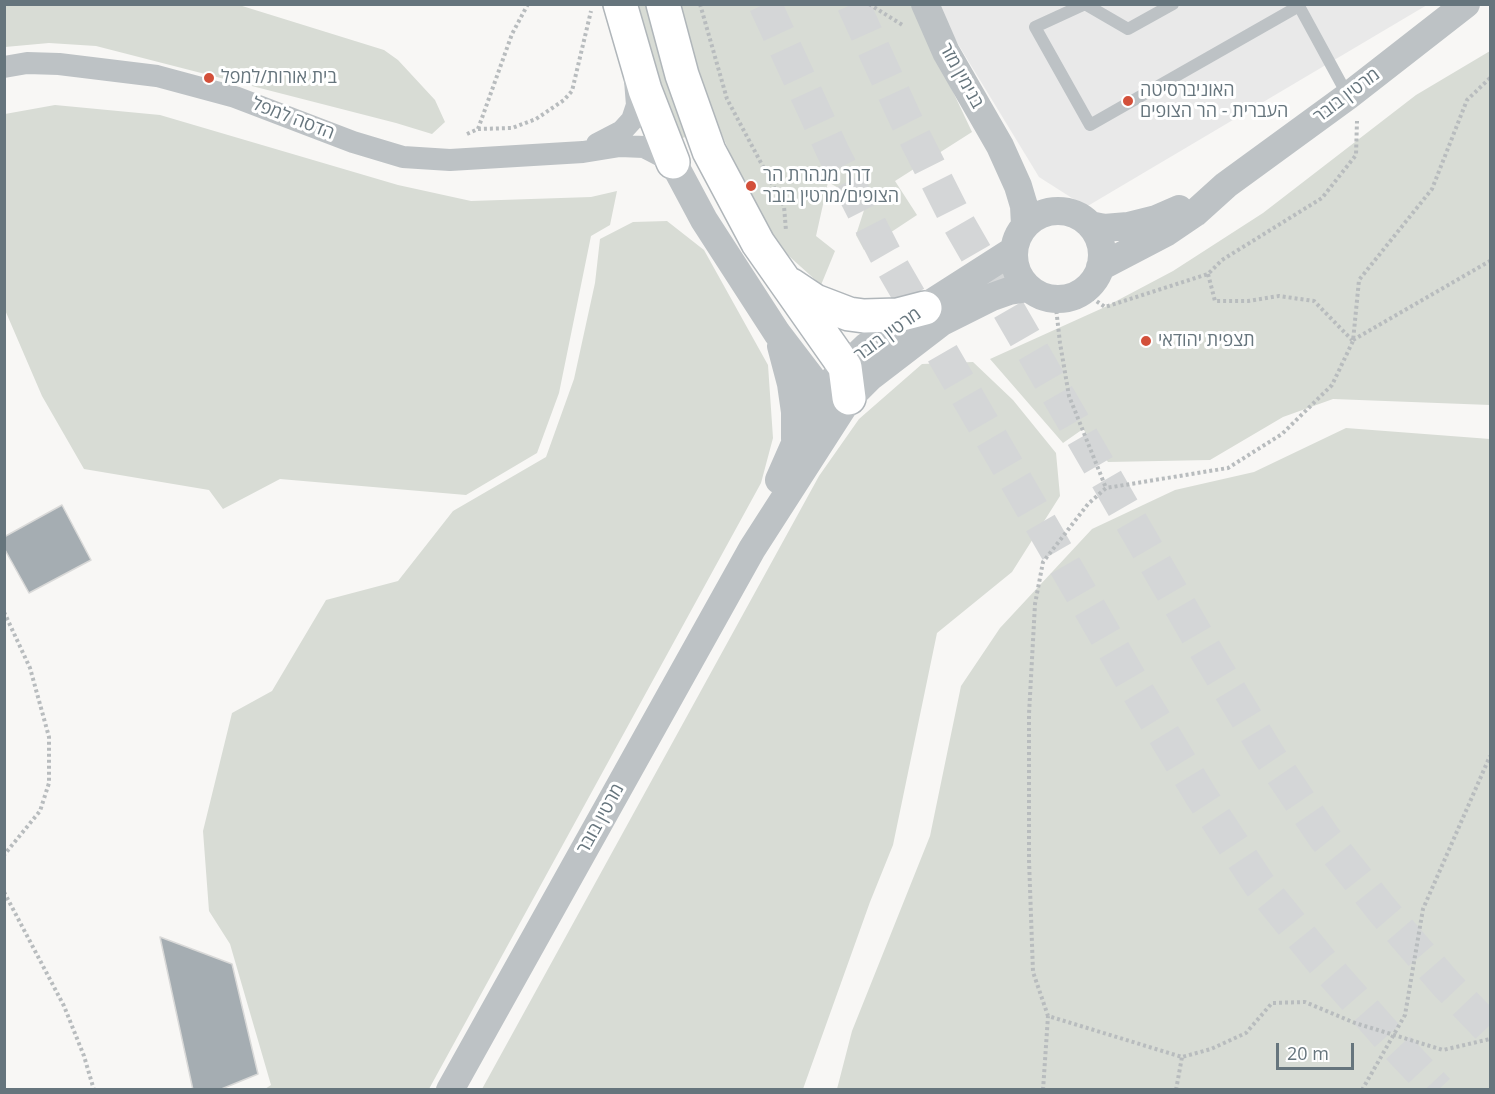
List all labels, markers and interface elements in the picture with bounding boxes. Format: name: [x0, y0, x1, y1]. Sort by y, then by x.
street label: בנימין מזר: [934, 40, 988, 112]
street label: מרטין בובר: [1310, 64, 1384, 128]
place label: בית אורות/למפל: [221, 67, 337, 89]
marker: בית אורות/למפל: [202, 71, 216, 85]
place label: האוניברסיטה העברית - הר הצופים: [1140, 80, 1288, 122]
street label: הדסה למפל: [249, 93, 337, 145]
marker: האוניברסיטה העברית - הר הצופים: [1121, 94, 1135, 108]
place label: דרך מנהרת הר הצופים/מרטין בובר: [763, 165, 899, 207]
marker: דרך מנהרת הר הצופים/מרטין בובר: [744, 179, 758, 193]
street label: מרטין בובר: [850, 304, 926, 366]
place label: תצפית יהודאי: [1158, 330, 1255, 352]
marker: תצפית יהודאי: [1139, 334, 1153, 348]
street label: מרטין בובר: [573, 780, 629, 858]
scale bar: [1279, 1031, 1357, 1069]
text: 20 m: [1287, 1041, 1329, 1065]

